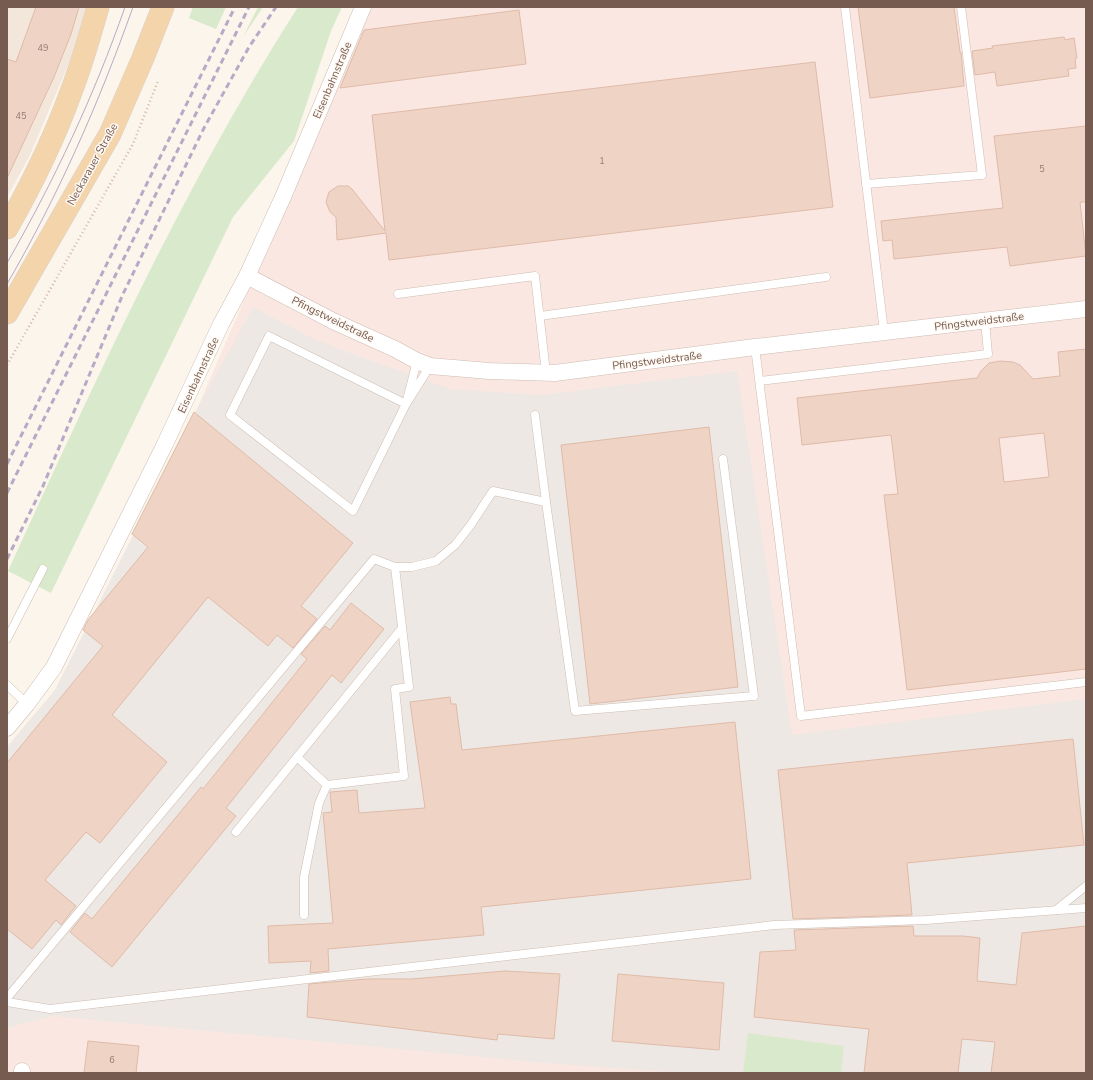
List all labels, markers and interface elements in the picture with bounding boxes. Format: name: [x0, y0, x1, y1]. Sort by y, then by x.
street label: Eisenbahnstraße: [309, 39, 356, 121]
house number: 49: [38, 42, 48, 54]
house number: 45: [16, 110, 26, 122]
street label: Neckarauer Straße: [64, 120, 121, 208]
house number: 1: [599, 155, 605, 167]
house number: 5: [1039, 163, 1045, 175]
street label: Pfingstweidstraße: [289, 293, 377, 346]
street label: Pfingstweidstraße: [933, 309, 1025, 334]
street label: Eisenbahnstraße: [174, 335, 223, 416]
street label: Pfingstweidstraße: [611, 348, 703, 373]
house number: 6: [109, 1054, 115, 1066]

